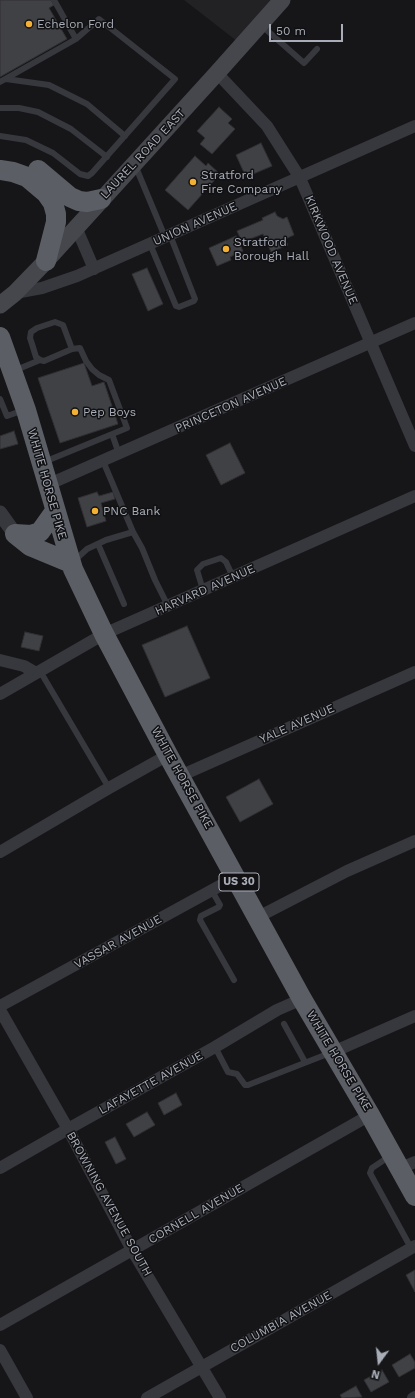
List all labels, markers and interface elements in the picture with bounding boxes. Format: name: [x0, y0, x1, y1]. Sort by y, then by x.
scale bar: [271, 16, 345, 42]
place label: Echelon Ford: [37, 17, 114, 31]
marker: Echelon Ford: [24, 19, 34, 29]
text: 50 m: [276, 24, 306, 38]
street label: LAUREL ROAD EAST: [98, 106, 188, 202]
place label: Stratford Fire Company: [201, 168, 282, 196]
marker: Stratford Fire Company: [188, 177, 198, 187]
street label: KIRKWOOD AVENUE: [302, 193, 360, 307]
street label: UNION AVENUE: [151, 199, 239, 249]
place label: Stratford Borough Hall: [234, 235, 309, 263]
marker: Stratford Borough Hall: [221, 244, 231, 254]
street label: PRINCETON AVENUE: [173, 374, 289, 436]
place label: Pep Boys: [83, 405, 136, 419]
marker: Pep Boys: [70, 407, 80, 417]
street label: WHITE HORSE PIKE: [24, 427, 70, 541]
place label: PNC Bank: [103, 504, 160, 518]
marker: PNC Bank: [90, 506, 100, 516]
street label: HARVARD AVENUE: [153, 561, 257, 619]
street label: YALE AVENUE: [257, 701, 337, 747]
street label: WHITE HORSE PIKE: [148, 724, 216, 832]
road number: US 30: [219, 873, 259, 891]
street label: VASSAR AVENUE: [72, 912, 164, 972]
street label: WHITE HORSE PIKE: [303, 1008, 375, 1114]
street label: LAFAYETTE AVENUE: [96, 1048, 206, 1118]
street label: BROWNING AVENUE SOUTH: [63, 1129, 155, 1279]
street label: CORNELL AVENUE: [146, 1181, 246, 1247]
street label: COLUMBIA AVENUE: [228, 1288, 334, 1356]
north arrow: [359, 1342, 399, 1382]
text: N: [370, 1367, 381, 1381]

